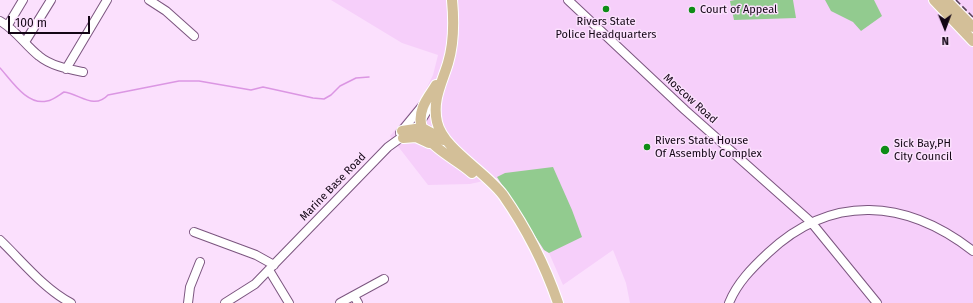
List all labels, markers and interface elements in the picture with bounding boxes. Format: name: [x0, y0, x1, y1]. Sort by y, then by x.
place label: Court of Appeal: [700, 3, 777, 17]
marker: Rivers State Police Headquarters: [601, 4, 611, 14]
marker: Court of Appeal: [687, 5, 697, 15]
scale bar: [10, 8, 92, 34]
north arrow: [925, 8, 965, 48]
place label: Rivers State Police Headquarters: [556, 15, 656, 41]
text: 100 m: [15, 16, 47, 30]
text: N: [941, 34, 949, 47]
street label: Moscow Road: [660, 71, 720, 127]
place label: Rivers State House Of Assembly Complex: [655, 134, 762, 160]
place label: Sick Bay,PH City Council: [894, 137, 952, 163]
marker: Rivers State House Of Assembly Complex: [642, 142, 652, 152]
marker: Sick Bay,PH City Council: [879, 144, 891, 156]
street label: Marine Base Road: [297, 150, 369, 224]

